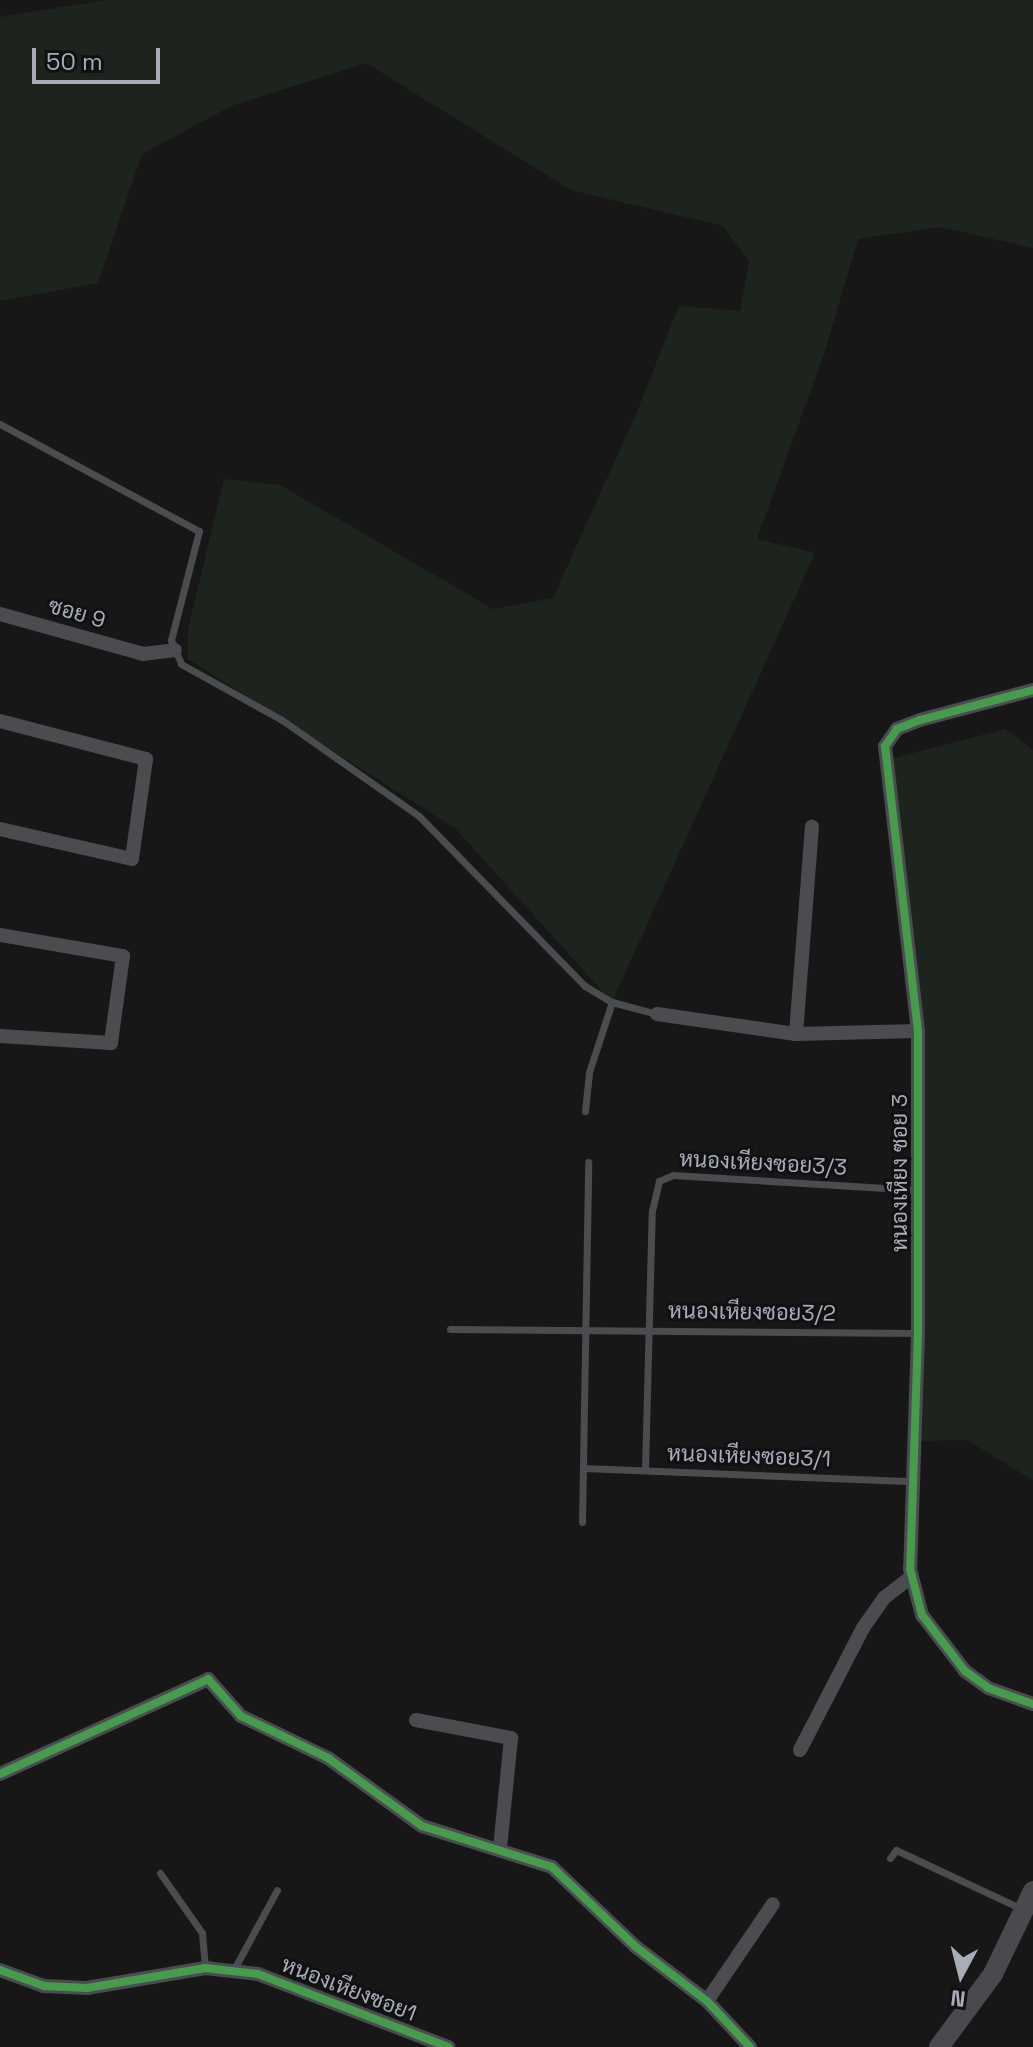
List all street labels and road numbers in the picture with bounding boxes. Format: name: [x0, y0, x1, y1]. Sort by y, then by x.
street label: ซอย 9: [45, 592, 109, 634]
street label: หนองเหียง ซอย 3: [887, 1094, 913, 1252]
street label: หนองเหียงซอย3/3: [678, 1145, 848, 1181]
street label: หนองเหียงซอย3/2: [668, 1297, 836, 1327]
street label: หนองเหียงซอย3/1: [667, 1440, 831, 1472]
street label: หนองเหียงซอย1: [278, 1951, 420, 2027]

